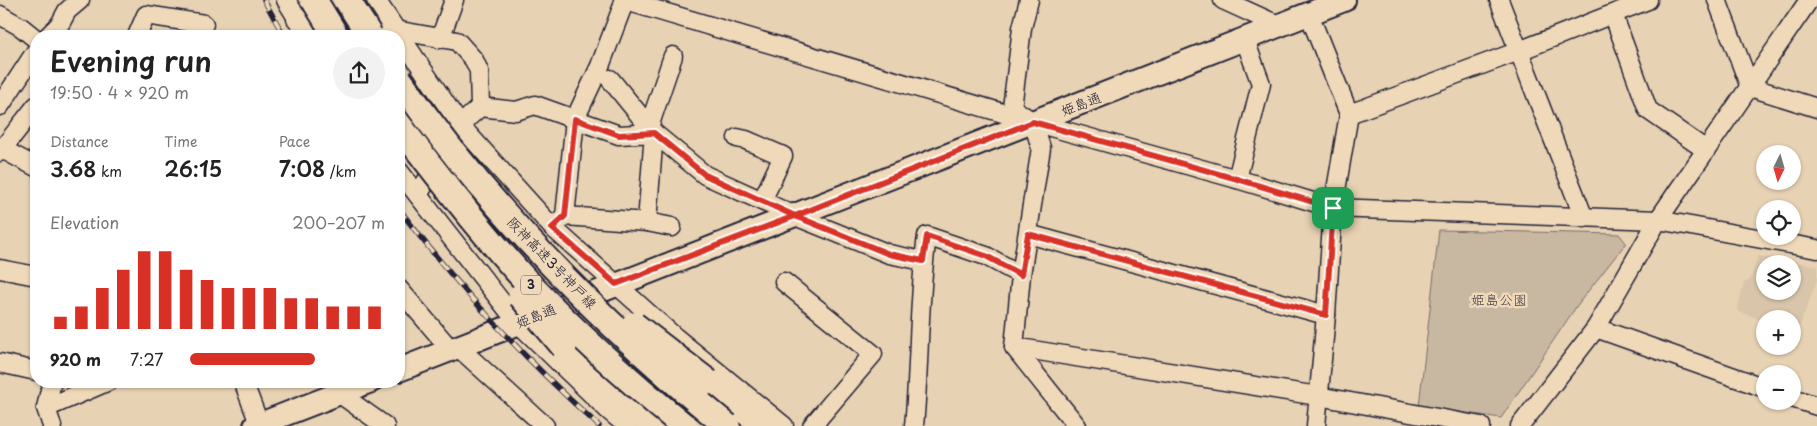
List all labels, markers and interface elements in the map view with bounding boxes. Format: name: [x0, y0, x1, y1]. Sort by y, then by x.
text: Evening run: [50, 39, 212, 82]
button: share: [333, 47, 385, 99]
text: 19:50 · 4 × 920 m: [50, 80, 189, 104]
street label: 姫島通: [1057, 86, 1104, 121]
text: Distance: [50, 131, 109, 152]
text: Time: [164, 131, 197, 152]
text: Pace: [279, 131, 310, 152]
north arrow: [1756, 145, 1801, 190]
map controls: [1756, 145, 1801, 410]
text: 3.68: [50, 152, 96, 184]
text: 26:15: [164, 152, 222, 184]
text: 7:08: [279, 152, 325, 184]
text: km: [96, 161, 122, 182]
text: /km: [325, 161, 357, 182]
pin: [1312, 187, 1354, 229]
icon: arrive: [1319, 194, 1347, 222]
button: locate: [1756, 200, 1801, 245]
text: Elevation: [50, 210, 119, 234]
text: 200–207 m: [292, 210, 385, 234]
street label: 阪神高速3号神戸線: [504, 214, 600, 312]
button: layers: [1756, 255, 1801, 300]
road number: 3: [521, 276, 541, 294]
park label: 姫島公園: [1471, 289, 1527, 310]
street label: 姫島通: [512, 298, 559, 333]
button: +: [1756, 310, 1801, 355]
text: 920 m: [50, 347, 101, 371]
text: 7:27: [130, 347, 163, 371]
button: −: [1756, 365, 1801, 410]

